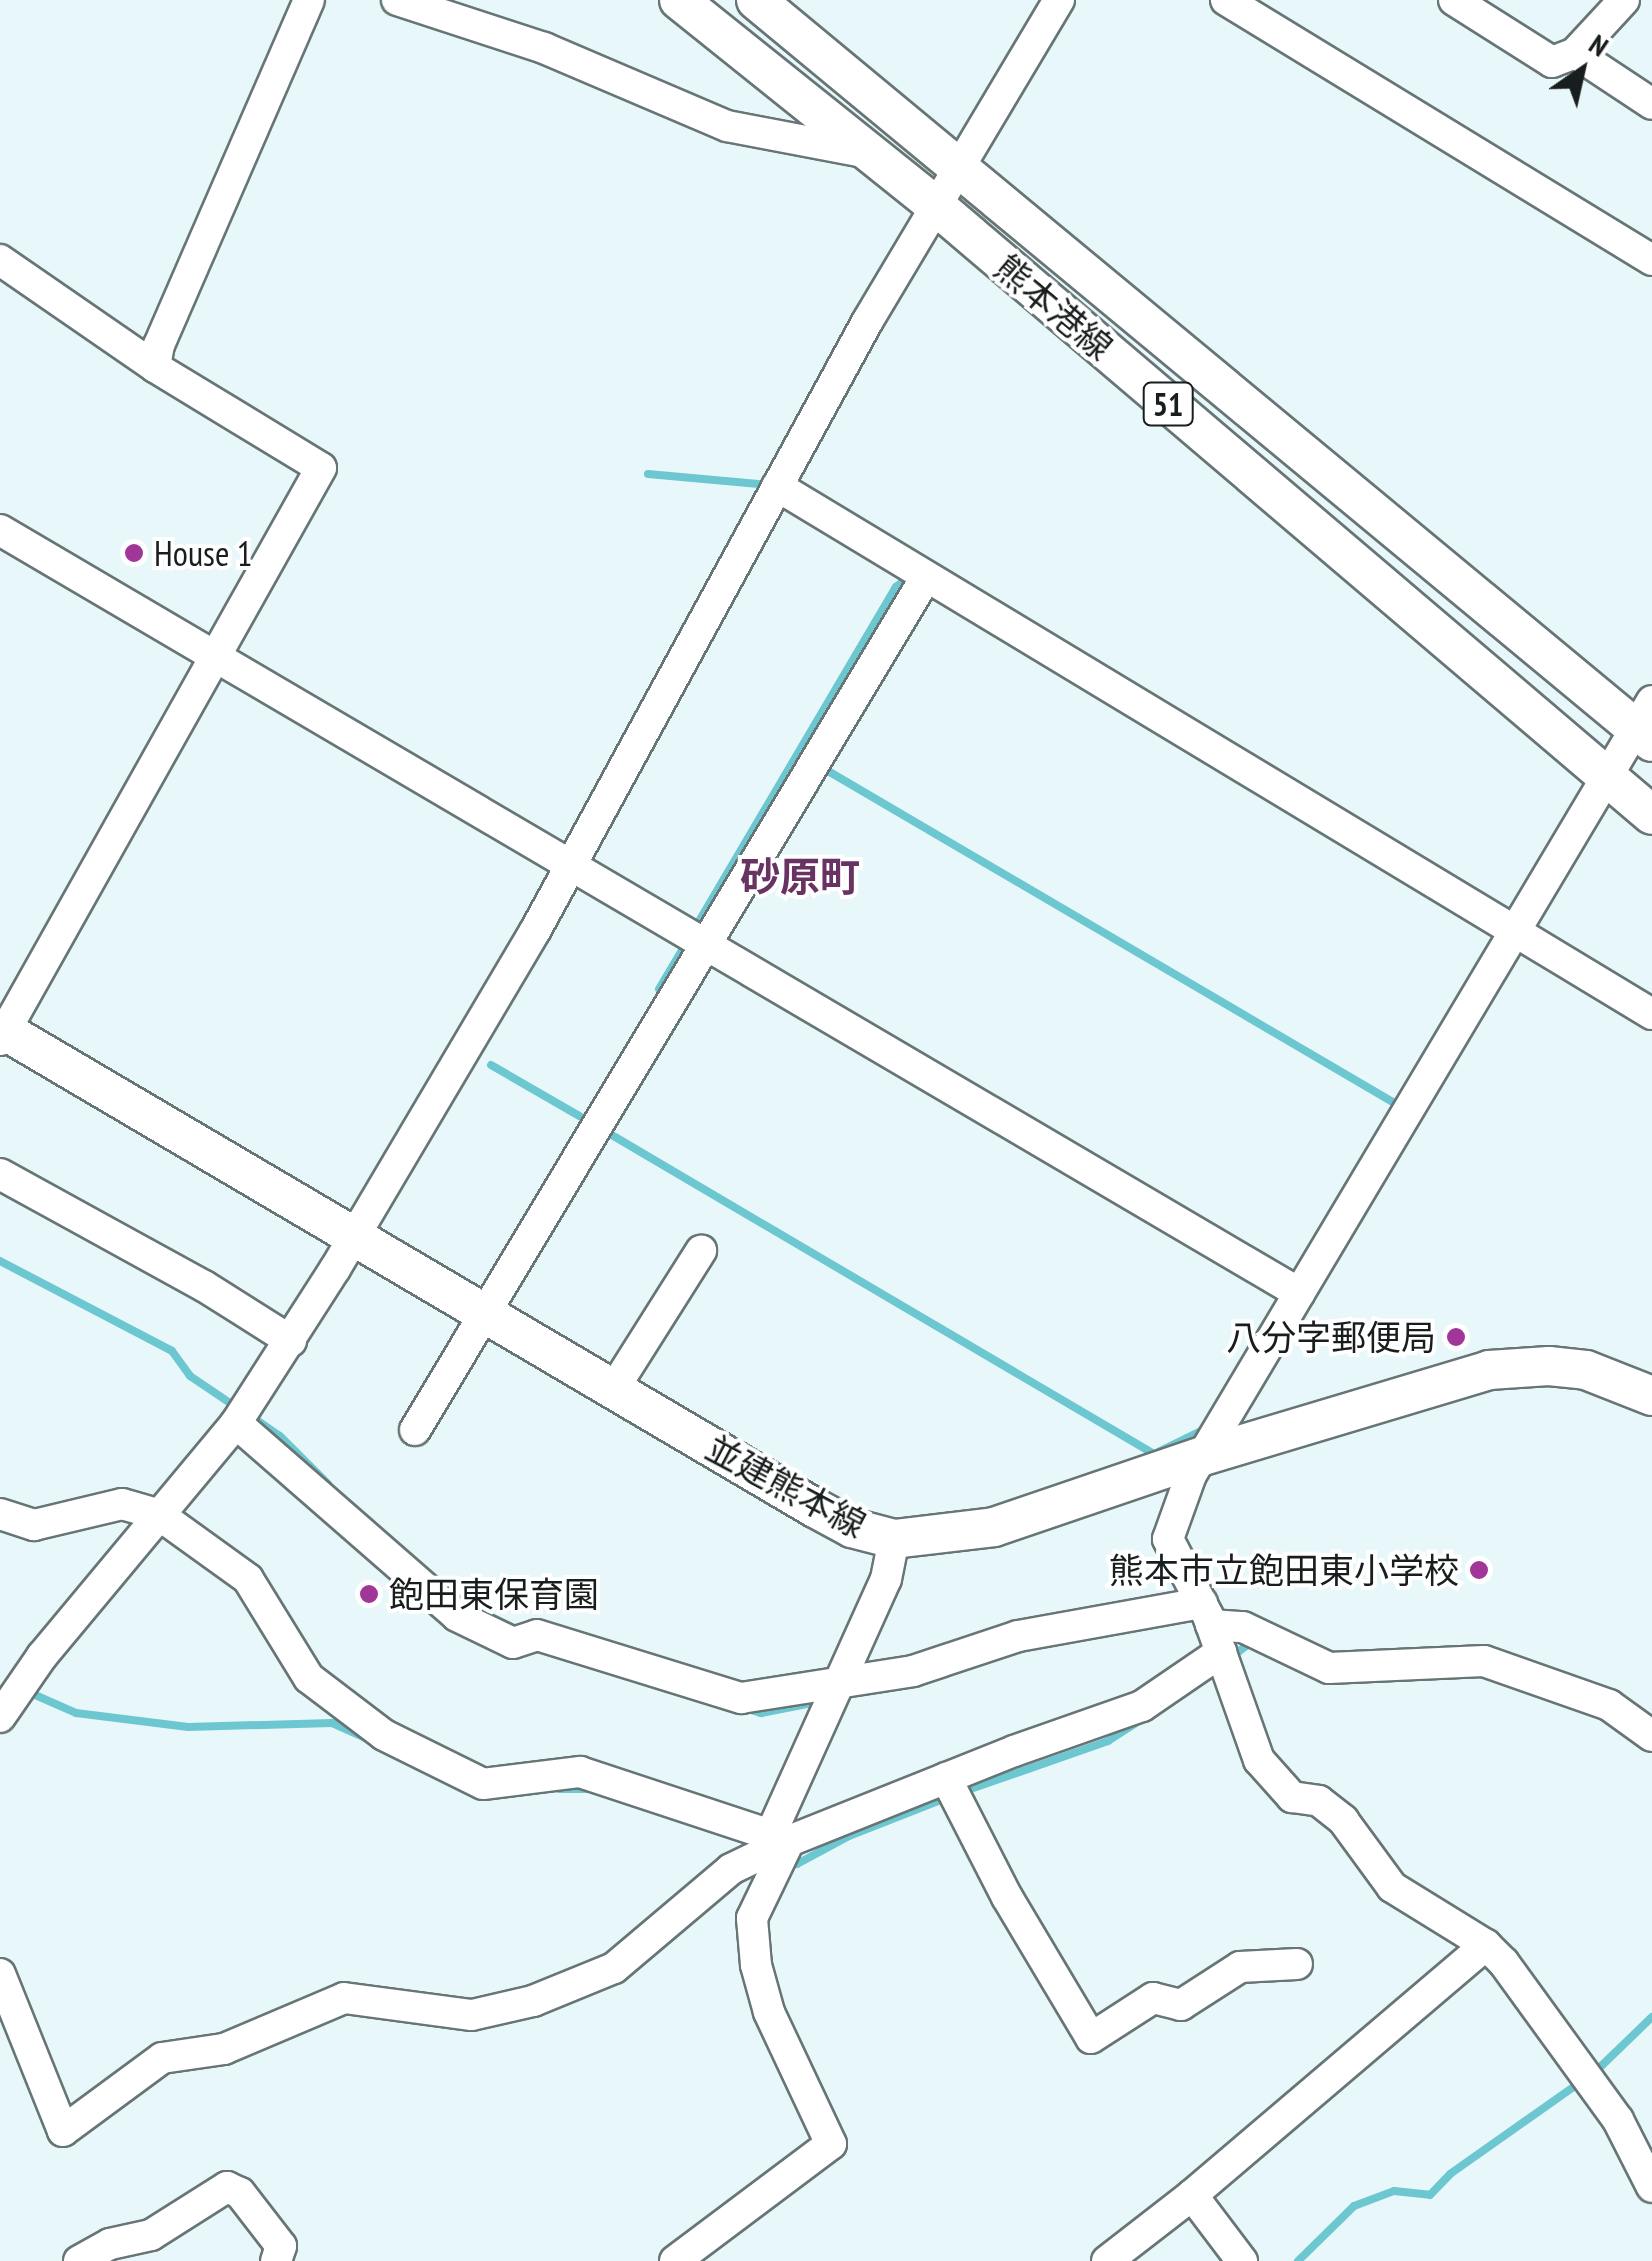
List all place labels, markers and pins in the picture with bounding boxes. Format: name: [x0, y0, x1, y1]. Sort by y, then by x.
place label: House 1: [154, 532, 253, 574]
marker: House 1: [123, 542, 145, 564]
place label: 八分字郵便局: [1226, 1316, 1436, 1358]
marker: 八分字郵便局: [1445, 1326, 1467, 1348]
place label: 熊本市立飽田東小学校: [1109, 1549, 1459, 1591]
marker: 熊本市立飽田東小学校: [1468, 1559, 1490, 1581]
place label: 飽田東保育園: [389, 1573, 599, 1615]
marker: 飽田東保育園: [358, 1583, 380, 1605]

